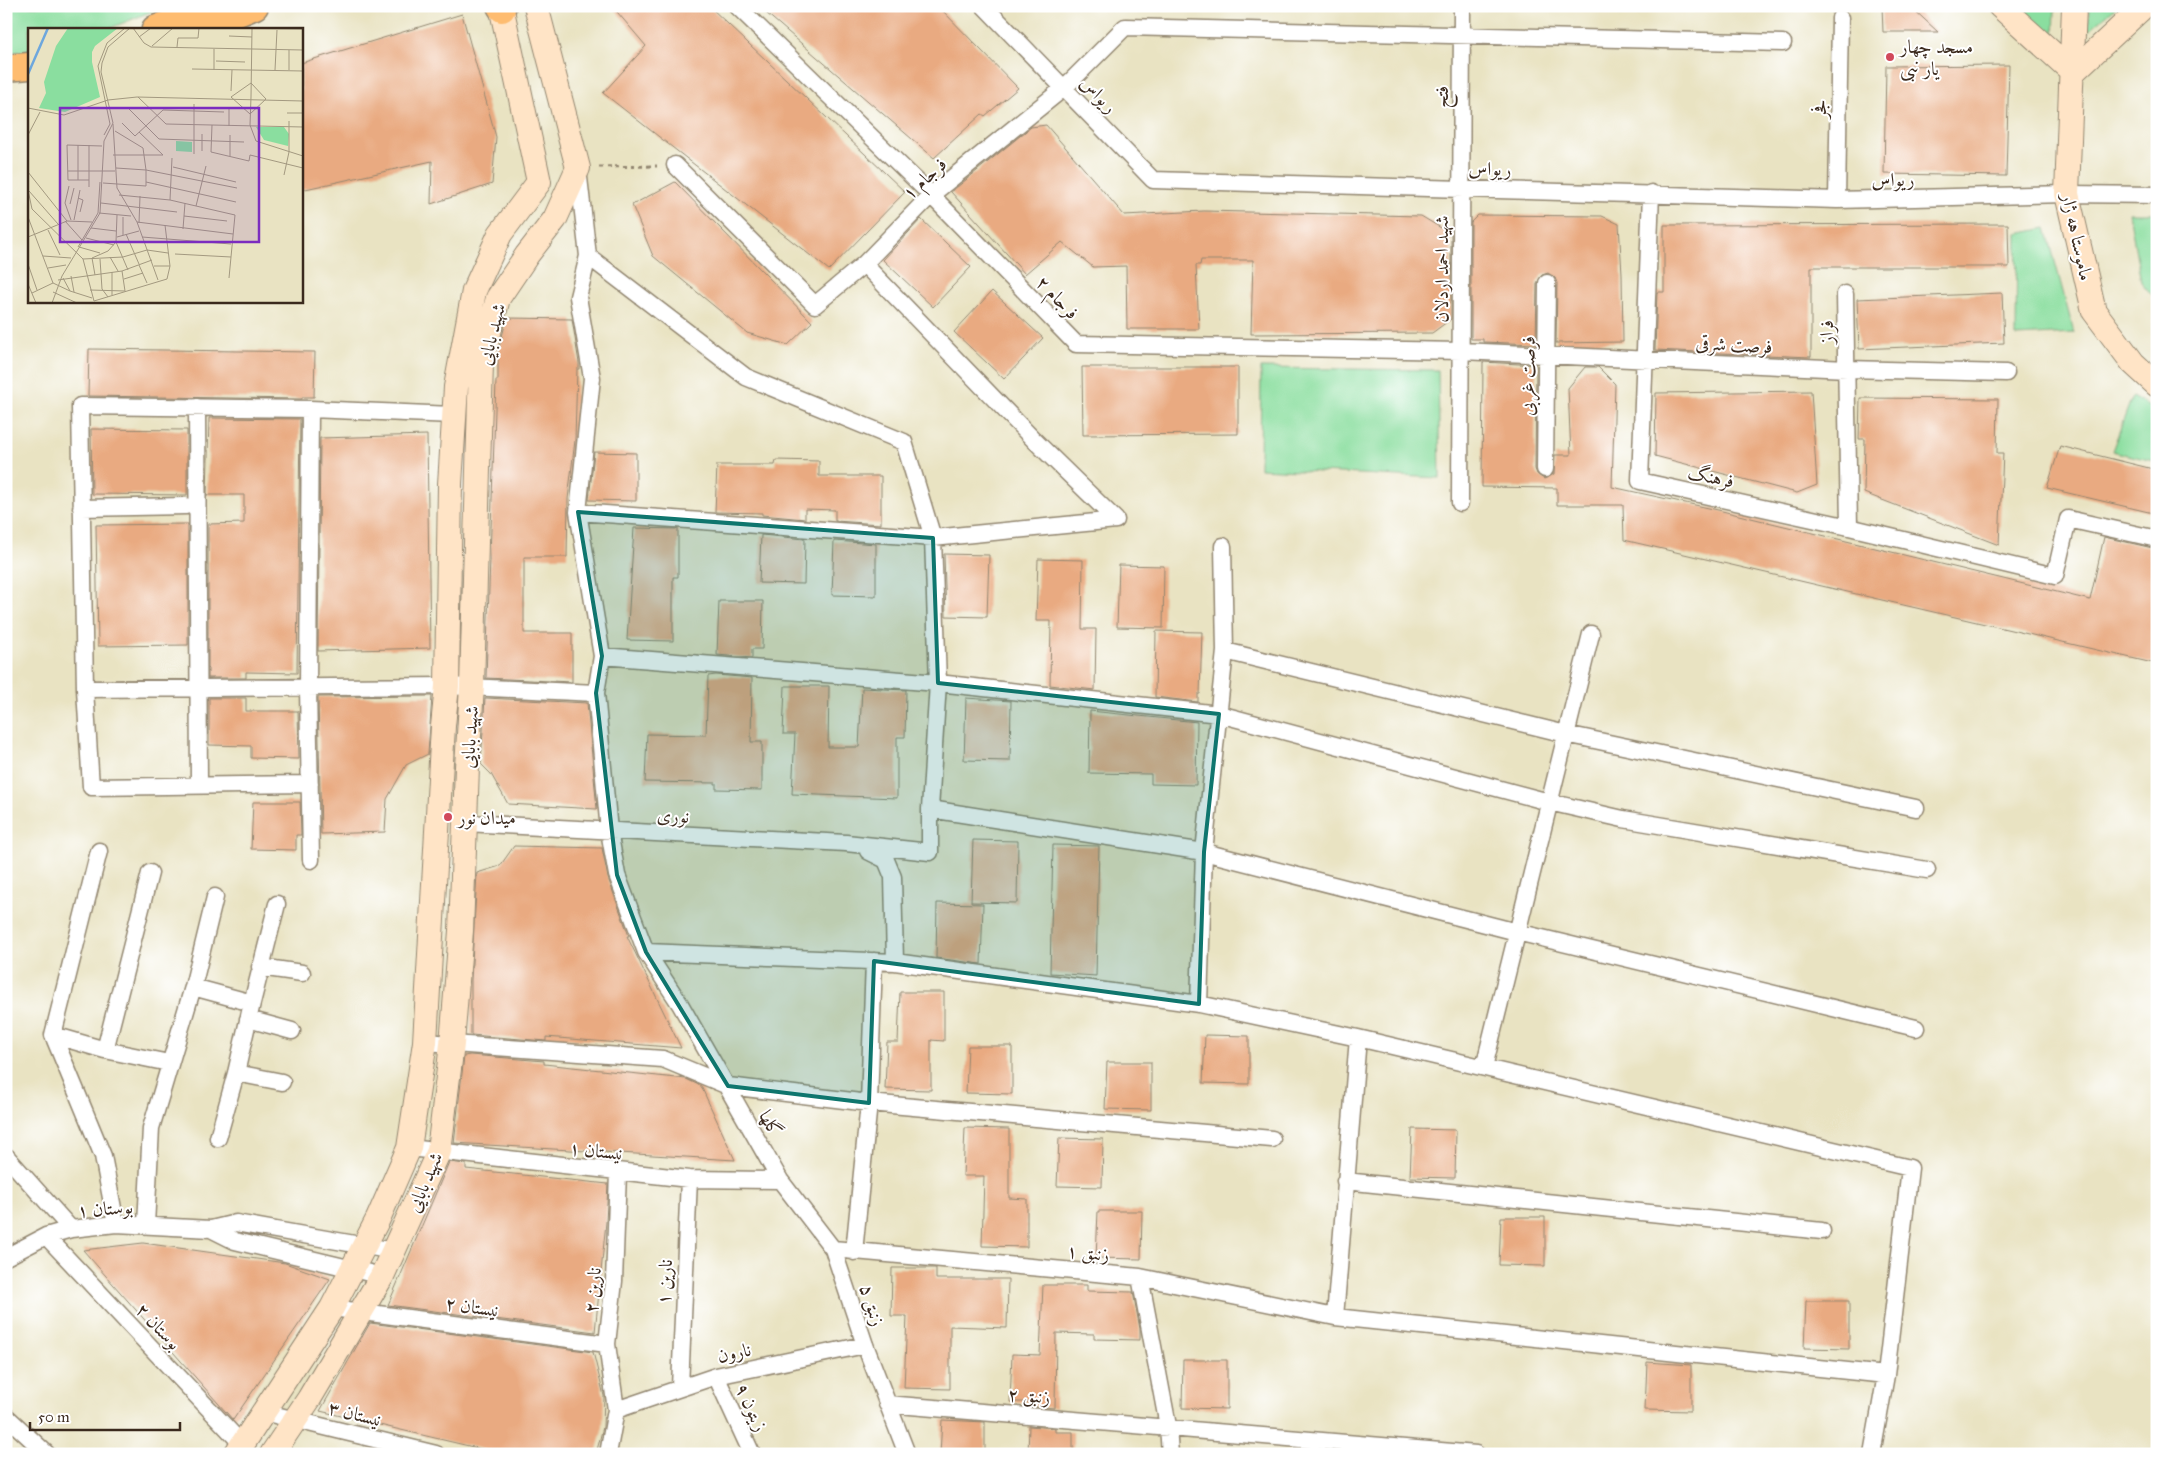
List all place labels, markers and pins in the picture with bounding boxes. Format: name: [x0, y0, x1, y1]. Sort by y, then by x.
place label: مسجد چهار یار نبی: [1898, 35, 1973, 82]
marker: مسجد چهار یار نبی: [1884, 51, 1896, 63]
place label: میدان نور: [456, 806, 516, 830]
marker: میدان نور: [442, 811, 454, 823]

